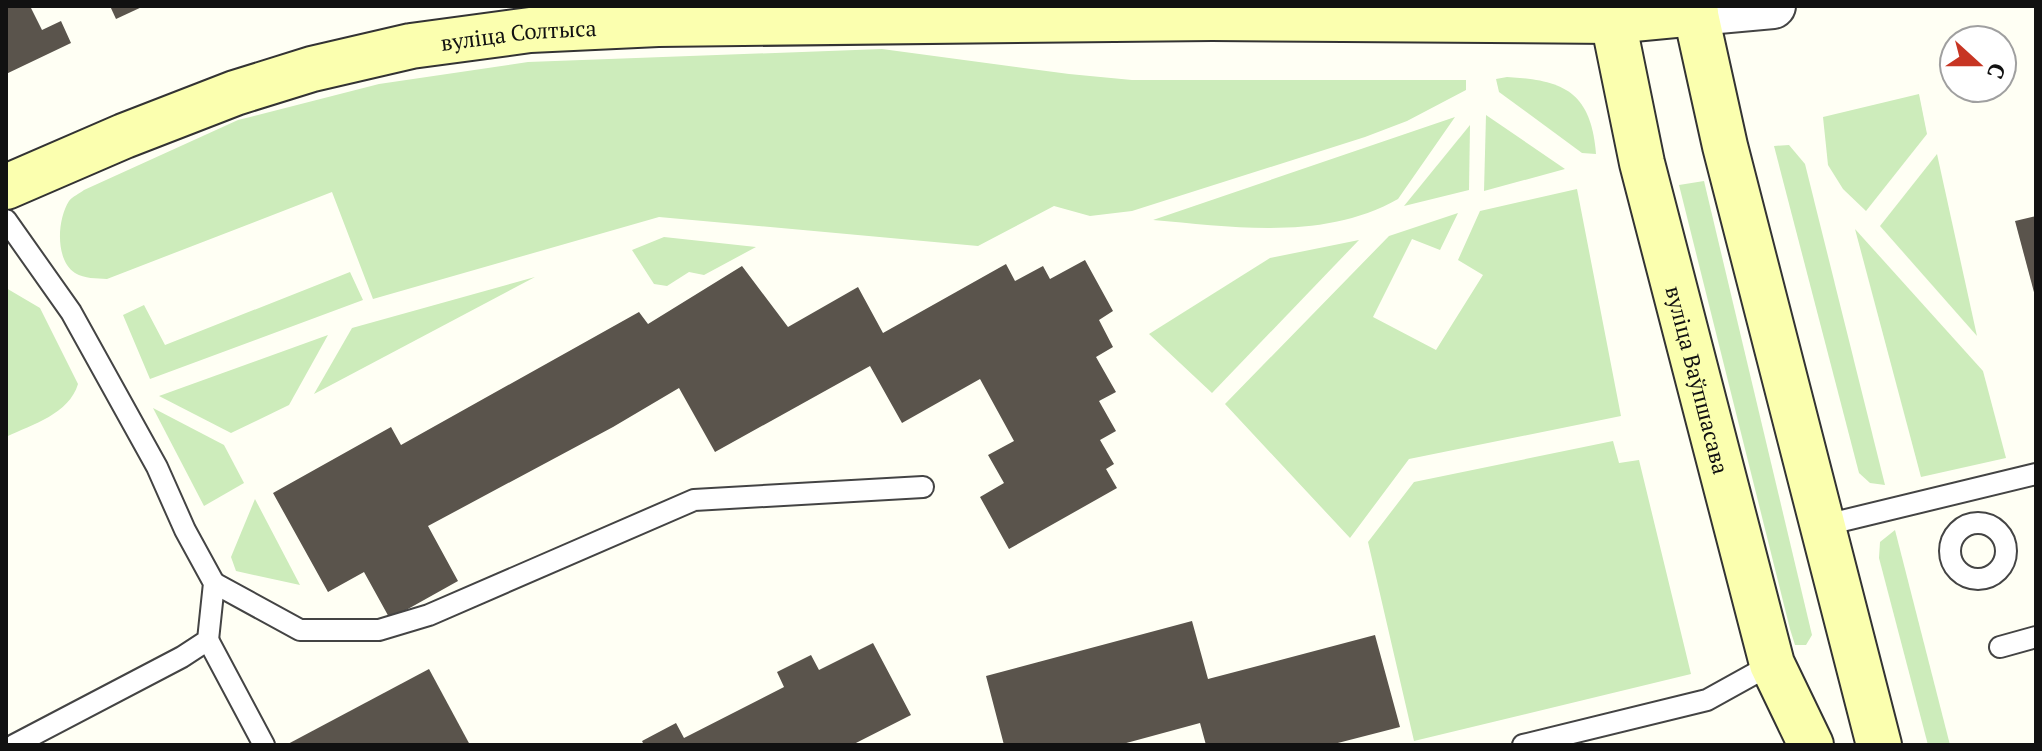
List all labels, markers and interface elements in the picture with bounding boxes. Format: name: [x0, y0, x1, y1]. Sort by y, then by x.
street label: вуліца Солтыса: [439, 12, 597, 56]
north arrow: [1938, 24, 2018, 104]
text: С: [1981, 59, 2013, 83]
street label: вуліца Ваўпшасава: [1660, 282, 1737, 477]

